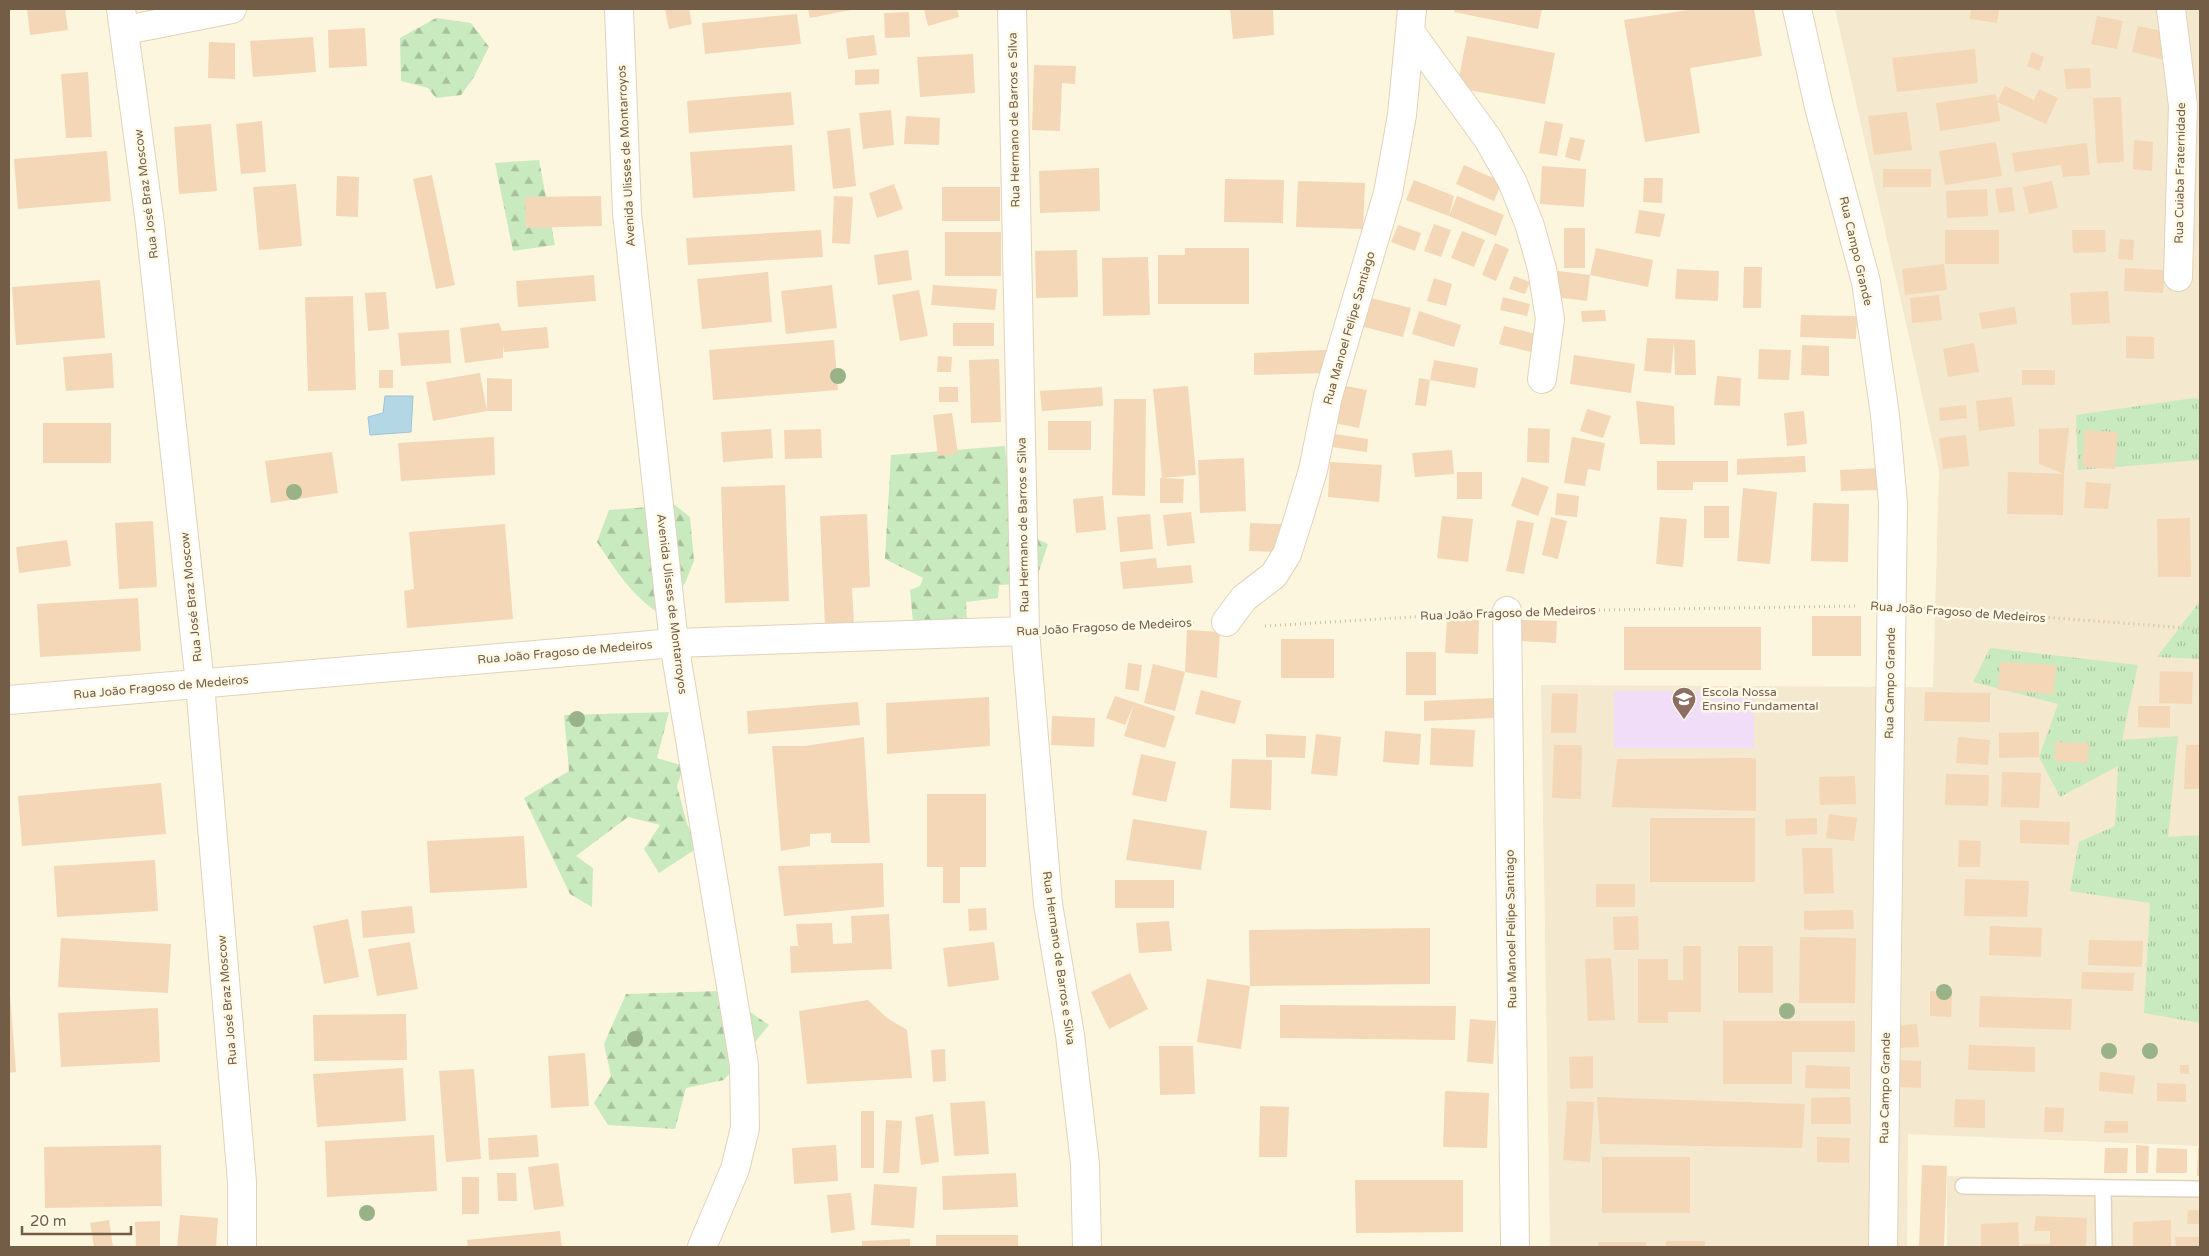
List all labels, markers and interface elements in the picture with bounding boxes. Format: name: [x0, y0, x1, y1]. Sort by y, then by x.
street label: Rua Hermano de Barros e Silva: [1005, 32, 1023, 208]
street label: Avenida Ulisses de Montarroyos: [614, 65, 638, 247]
street label: Rua Cuiaba Fraternidade: [2172, 102, 2188, 244]
street label: Rua José Braz Moscow: [131, 128, 161, 260]
street label: Rua Campo Grande: [1837, 195, 1875, 307]
street label: Rua Manoel Felipe Santiago: [1320, 250, 1378, 406]
street label: Rua Hermano de Barros e Silva: [1014, 437, 1032, 613]
street label: Avenida Ulisses de Montarroyos: [654, 513, 690, 695]
street label: Rua José Braz Moscow: [177, 531, 205, 663]
street label: Rua João Fragoso de Medeiros: [1870, 599, 2046, 625]
street label: Rua João Fragoso de Medeiros: [1420, 603, 1596, 623]
street label: Rua João Fragoso de Medeiros: [1016, 615, 1192, 639]
street label: Rua Campo Grande: [1882, 627, 1898, 739]
street label: Rua João Fragoso de Medeiros: [477, 637, 653, 667]
street label: Rua João Fragoso de Medeiros: [73, 672, 249, 702]
place label: Escola Nossa Ensino Fundamental: [1702, 685, 1818, 713]
school or university icon: Escola Nossa Ensino Fundamental: [1671, 686, 1697, 720]
street label: Rua Manoel Felipe Santiago: [1503, 849, 1519, 1009]
street label: Rua Hermano de Barros e Silva: [1040, 870, 1078, 1046]
street label: Rua José Braz Moscow: [214, 934, 240, 1066]
street label: Rua Campo Grande: [1877, 1032, 1893, 1144]
scale bar: [22, 1204, 131, 1236]
text: 20 m: [30, 1212, 67, 1230]

